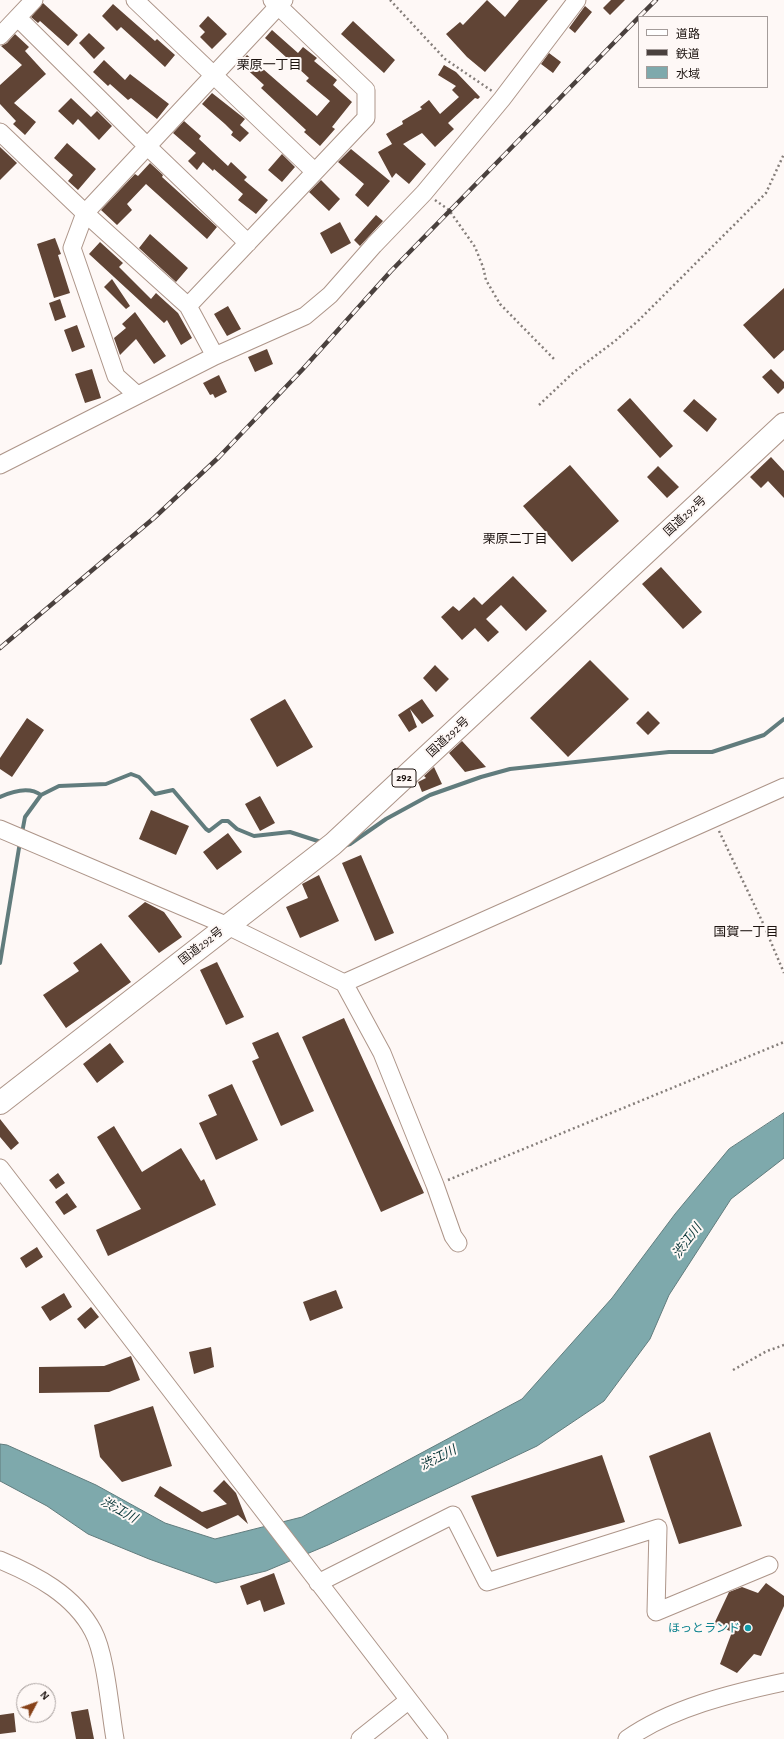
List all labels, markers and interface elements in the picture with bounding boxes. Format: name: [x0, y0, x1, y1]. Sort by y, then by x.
legend: [638, 16, 768, 88]
text: 道路: [676, 28, 700, 40]
text: 鉄道: [676, 48, 700, 60]
district label: 栗原一丁目: [237, 57, 301, 73]
text: 水域: [676, 68, 700, 80]
street label: 国道292号: [661, 493, 709, 539]
district label: 栗原二丁目: [483, 531, 547, 547]
street label: 国道292号: [424, 714, 472, 760]
road number: 292: [392, 769, 416, 787]
street label: 国道292号: [176, 924, 226, 968]
district label: 国賀一丁目: [714, 924, 778, 940]
water label: 渋江川: [669, 1221, 705, 1261]
water label: 渋江川: [417, 1442, 459, 1474]
water label: 渋江川: [98, 1494, 140, 1526]
place label: ほっとランド: [668, 1621, 740, 1635]
marker: ほっとランド: [743, 1623, 753, 1633]
north arrow: [16, 1683, 56, 1723]
text: N: [38, 1689, 51, 1702]

